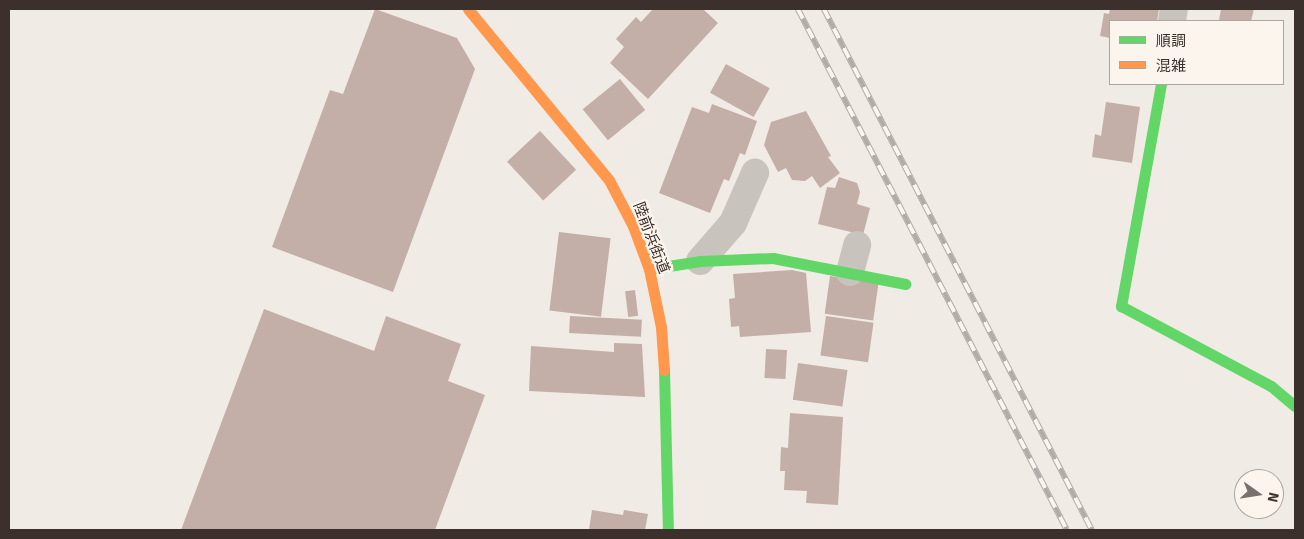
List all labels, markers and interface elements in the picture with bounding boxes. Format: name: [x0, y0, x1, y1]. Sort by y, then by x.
legend: [1109, 20, 1284, 85]
text: 順調: [1156, 32, 1186, 50]
text: 混雑: [1156, 57, 1186, 75]
street label: 陸前浜街道: [629, 200, 673, 276]
north arrow: [1234, 469, 1284, 519]
text: N: [1264, 491, 1283, 504]

